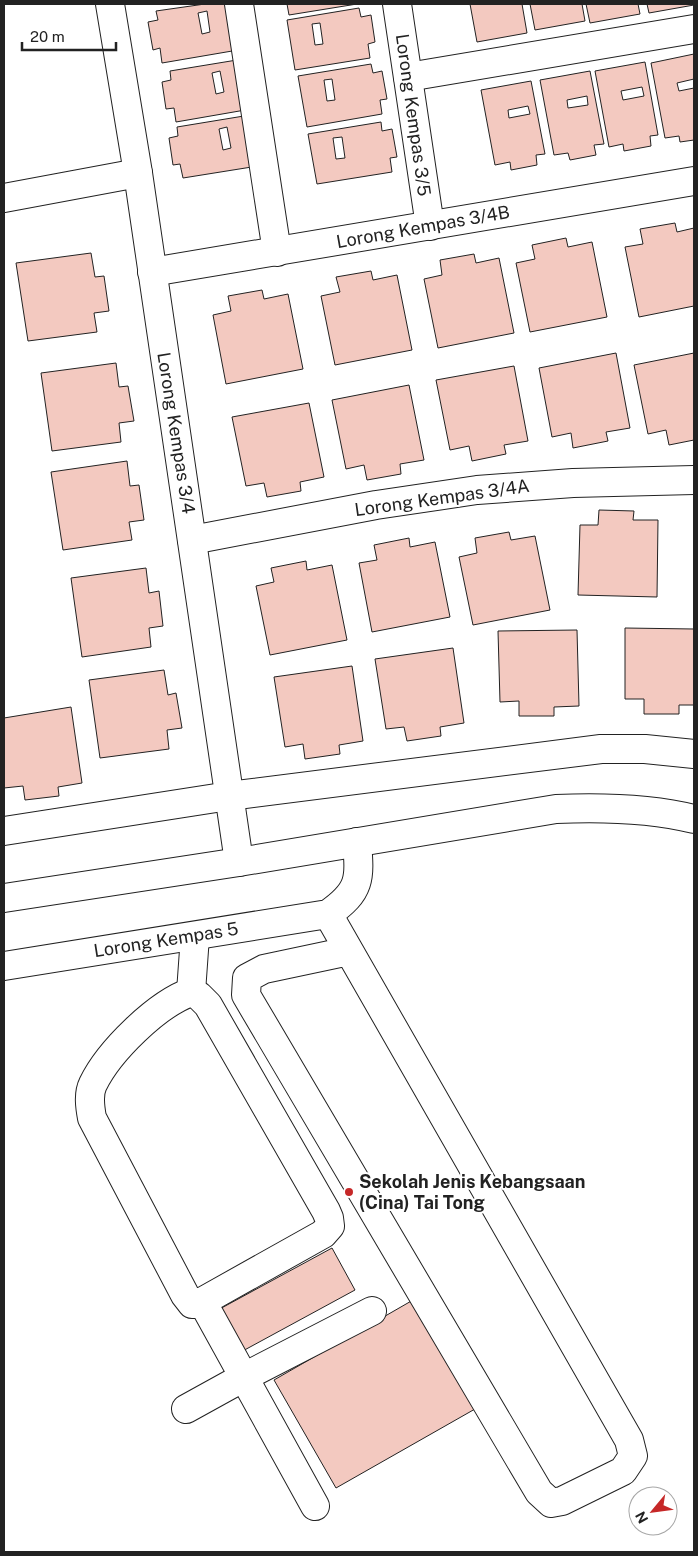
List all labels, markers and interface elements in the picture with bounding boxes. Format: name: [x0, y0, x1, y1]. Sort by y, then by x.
scale bar: [22, 20, 116, 52]
text: 20 m: [30, 28, 65, 45]
street label: Lorong Kempas 3/5: [392, 32, 435, 198]
street label: Lorong Kempas 3/4B: [335, 201, 511, 252]
street label: Lorong Kempas 3/4: [153, 350, 200, 515]
street label: Lorong Kempas 3/4A: [353, 475, 531, 520]
street label: Lorong Kempas 5: [92, 918, 240, 961]
place label: Sekolah Jenis Kebangsaan (Cina) Tai Tong: [359, 1171, 585, 1213]
marker: Sekolah Jenis Kebangsaan (Cina) Tai Tong: [343, 1186, 355, 1198]
north arrow: [628, 1486, 678, 1536]
text: N: [632, 1509, 651, 1526]

